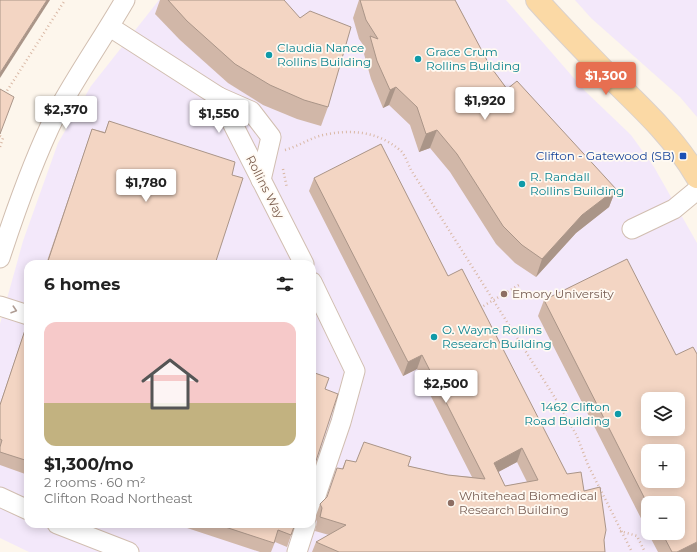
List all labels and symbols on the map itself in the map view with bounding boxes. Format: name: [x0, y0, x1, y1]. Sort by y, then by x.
place label: Claudia Nance Rollins Building: [277, 40, 371, 69]
place label: Grace Crum Rollins Building: [426, 44, 520, 73]
marker: Claudia Nance Rollins Building: [264, 50, 274, 60]
marker: Grace Crum Rollins Building: [413, 54, 423, 64]
pin: $1,300: [573, 62, 639, 96]
pin: $1,920: [452, 87, 518, 121]
pin: $2,370: [33, 96, 99, 130]
pin: $1,550: [186, 100, 252, 134]
place label: Clifton - Gatewood (SB): [536, 148, 675, 163]
marker: Clifton - Gatewood (SB): [678, 151, 688, 161]
street label: Rollins Way: [243, 153, 288, 221]
pin: $1,780: [113, 169, 179, 203]
place label: R. Randall Rollins Building: [530, 169, 624, 198]
marker: R. Randall Rollins Building: [517, 179, 527, 189]
place label: Emory University: [512, 286, 614, 301]
marker: Emory University: [499, 289, 509, 299]
one-way arrow: [10, 306, 17, 314]
place label: O. Wayne Rollins Research Building: [442, 322, 552, 351]
marker: O. Wayne Rollins Research Building: [429, 332, 439, 342]
pin: $2,500: [413, 370, 479, 404]
place label: 1462 Clifton Road Building: [524, 399, 610, 428]
marker: 1462 Clifton Road Building: [613, 409, 623, 419]
place label: Whitehead Biomedical Research Building: [459, 488, 597, 517]
marker: Whitehead Biomedical Research Building: [446, 498, 456, 508]

